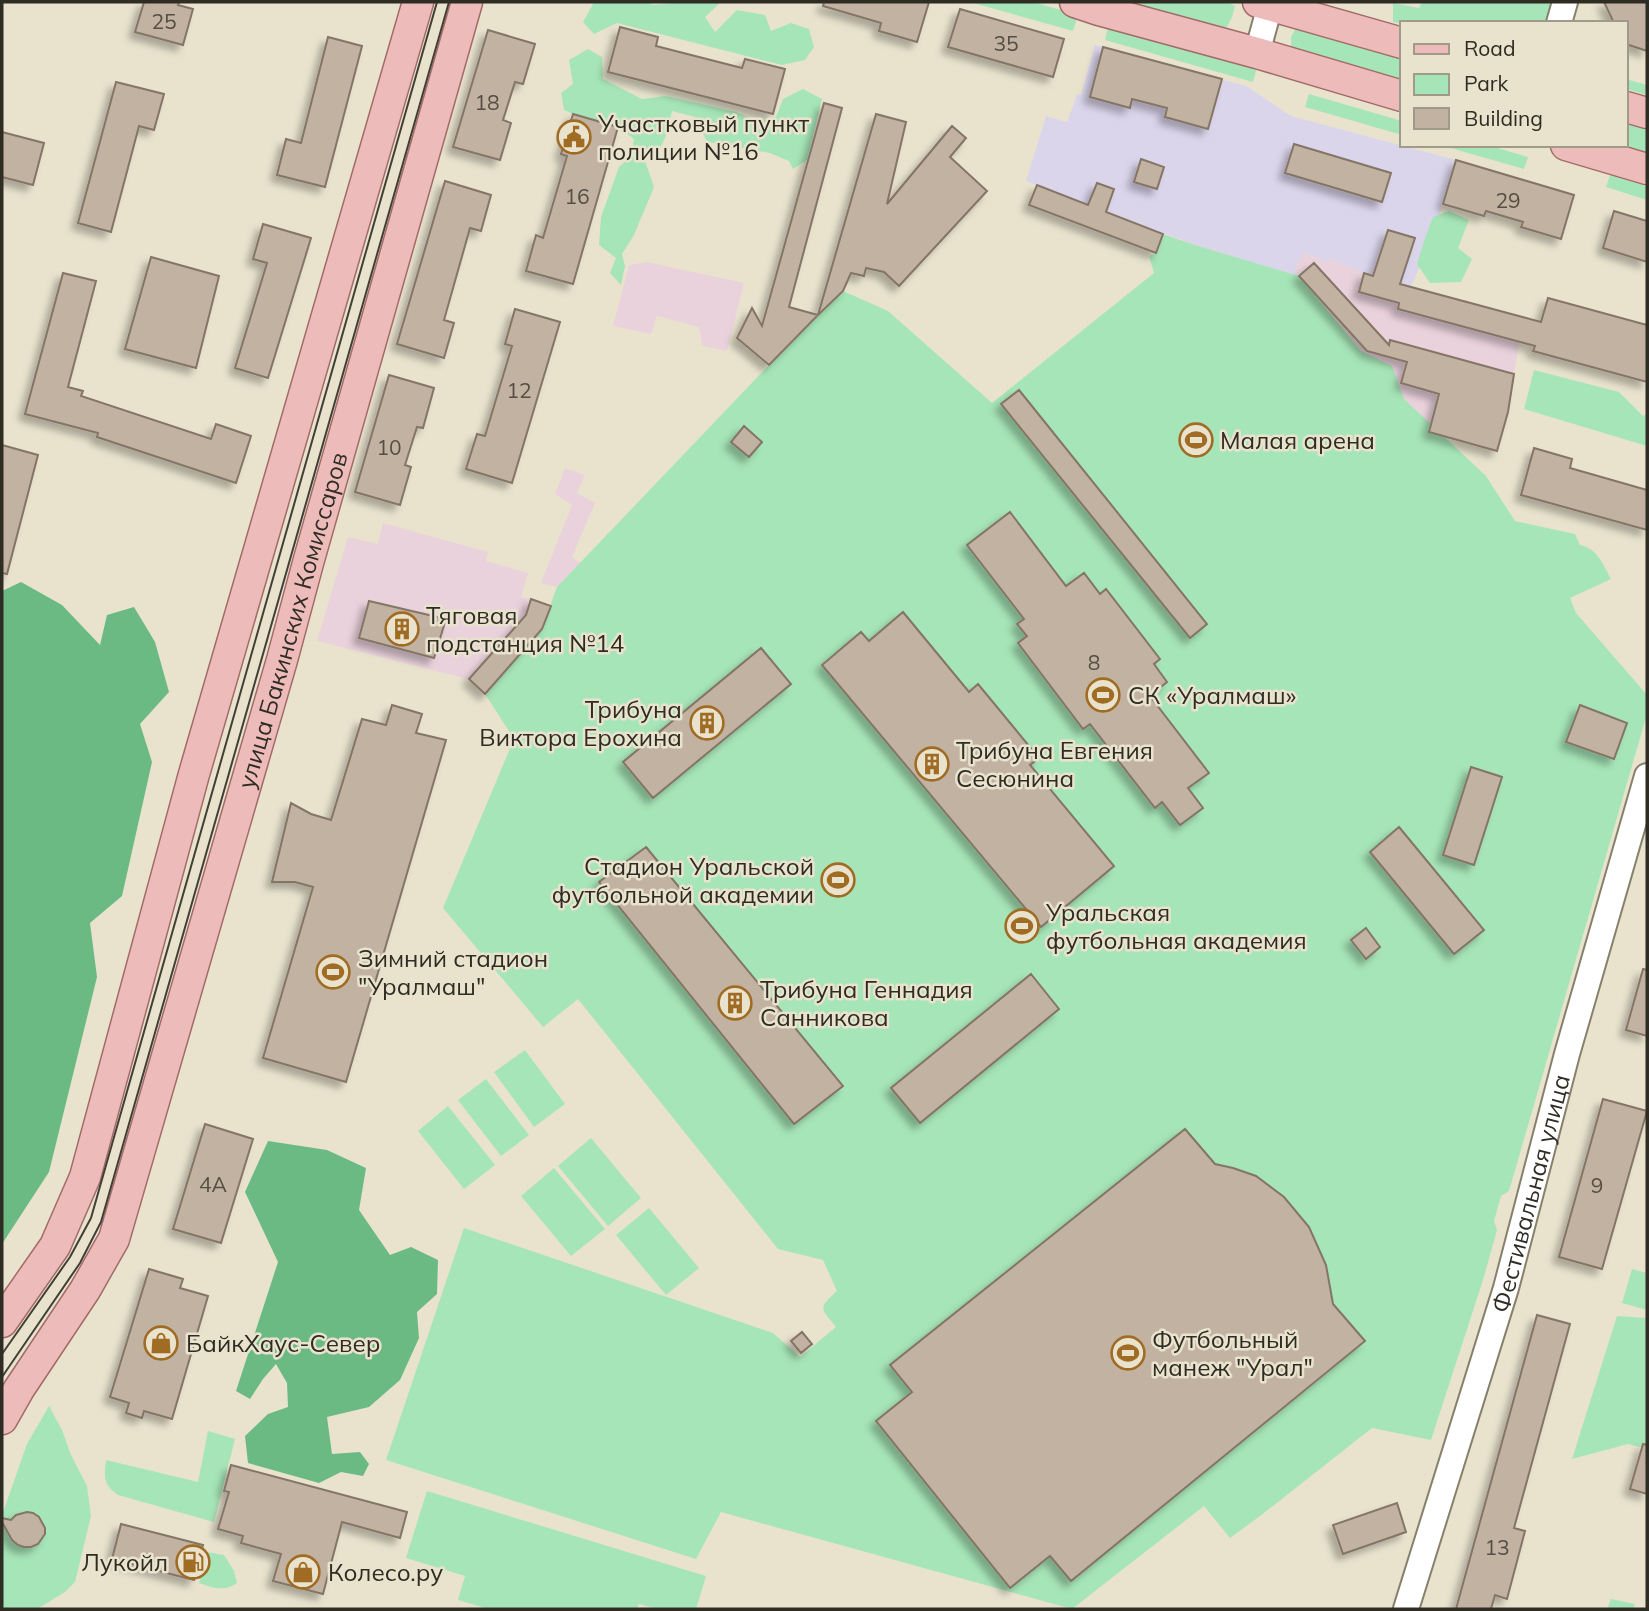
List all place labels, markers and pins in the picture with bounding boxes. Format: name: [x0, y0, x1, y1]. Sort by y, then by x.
place label: Участковый пункт полиции №16: [597, 108, 809, 166]
public building icon: Участковый пункт полиции №16: [555, 118, 593, 156]
sports icon: Малая арена: [1177, 421, 1215, 459]
place label: Малая арена: [1220, 425, 1375, 455]
place label: Тяговая подстанция №14: [426, 600, 624, 658]
building icon: Тяговая подстанция №14: [383, 610, 421, 648]
sports icon: СК «Уралмаш»: [1084, 676, 1122, 714]
place label: СК «Уралмаш»: [1128, 680, 1297, 710]
place label: Трибуна Виктора Ерохина: [479, 694, 682, 752]
building icon: Трибуна Виктора Ерохина: [688, 704, 726, 742]
place label: Трибуна Евгения Сесюнина: [956, 735, 1153, 793]
building icon: Трибуна Евгения Сесюнина: [913, 745, 951, 783]
place label: Стадион Уральской футбольной академии: [552, 851, 814, 909]
sports icon: Стадион Уральской футбольной академии: [819, 861, 857, 899]
place label: Уральская футбольная академия: [1045, 897, 1307, 955]
sports icon: Уральская футбольная академия: [1003, 907, 1041, 945]
place label: Зимний стадион "Уралмаш": [358, 943, 548, 1001]
sports icon: Зимний стадион "Уралмаш": [314, 953, 352, 991]
place label: Трибуна Геннадия Санникова: [760, 974, 973, 1032]
building icon: Трибуна Геннадия Санникова: [716, 984, 754, 1022]
shop icon: БайкХаус-Север: [142, 1324, 180, 1362]
place label: Футбольный манеж "Урал": [1152, 1324, 1313, 1382]
place label: БайкХаус-Север: [186, 1328, 380, 1358]
sports icon: Футбольный манеж "Урал": [1109, 1334, 1147, 1372]
fuel station icon: Лукойл: [174, 1543, 212, 1581]
place label: Лукойл: [82, 1547, 168, 1577]
shop icon: Колесо.ру: [284, 1553, 322, 1591]
place label: Колесо.ру: [328, 1557, 443, 1587]

